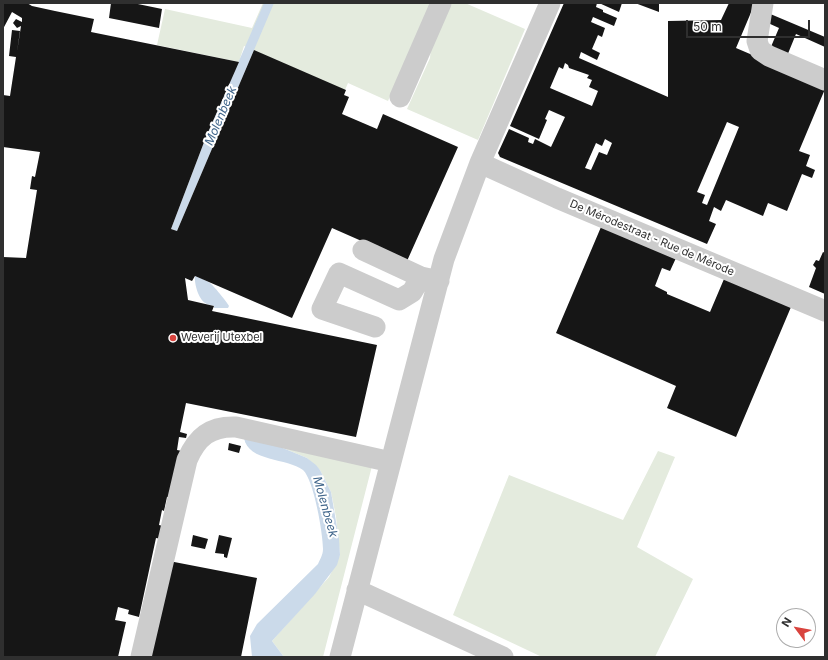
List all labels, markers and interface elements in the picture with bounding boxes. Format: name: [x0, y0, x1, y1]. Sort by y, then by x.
scale bar: [688, 12, 812, 38]
text: 50 m: [693, 19, 722, 34]
water label: Molenbeek: [202, 84, 240, 148]
street label: De Mérodestraat - Rue de Mérode: [568, 197, 736, 279]
place label: Weverij Utexbel: [181, 331, 262, 345]
marker: Weverij Utexbel: [168, 333, 178, 343]
water label: Molenbeek: [309, 475, 341, 539]
north arrow: [776, 608, 816, 648]
text: N: [779, 615, 795, 629]

